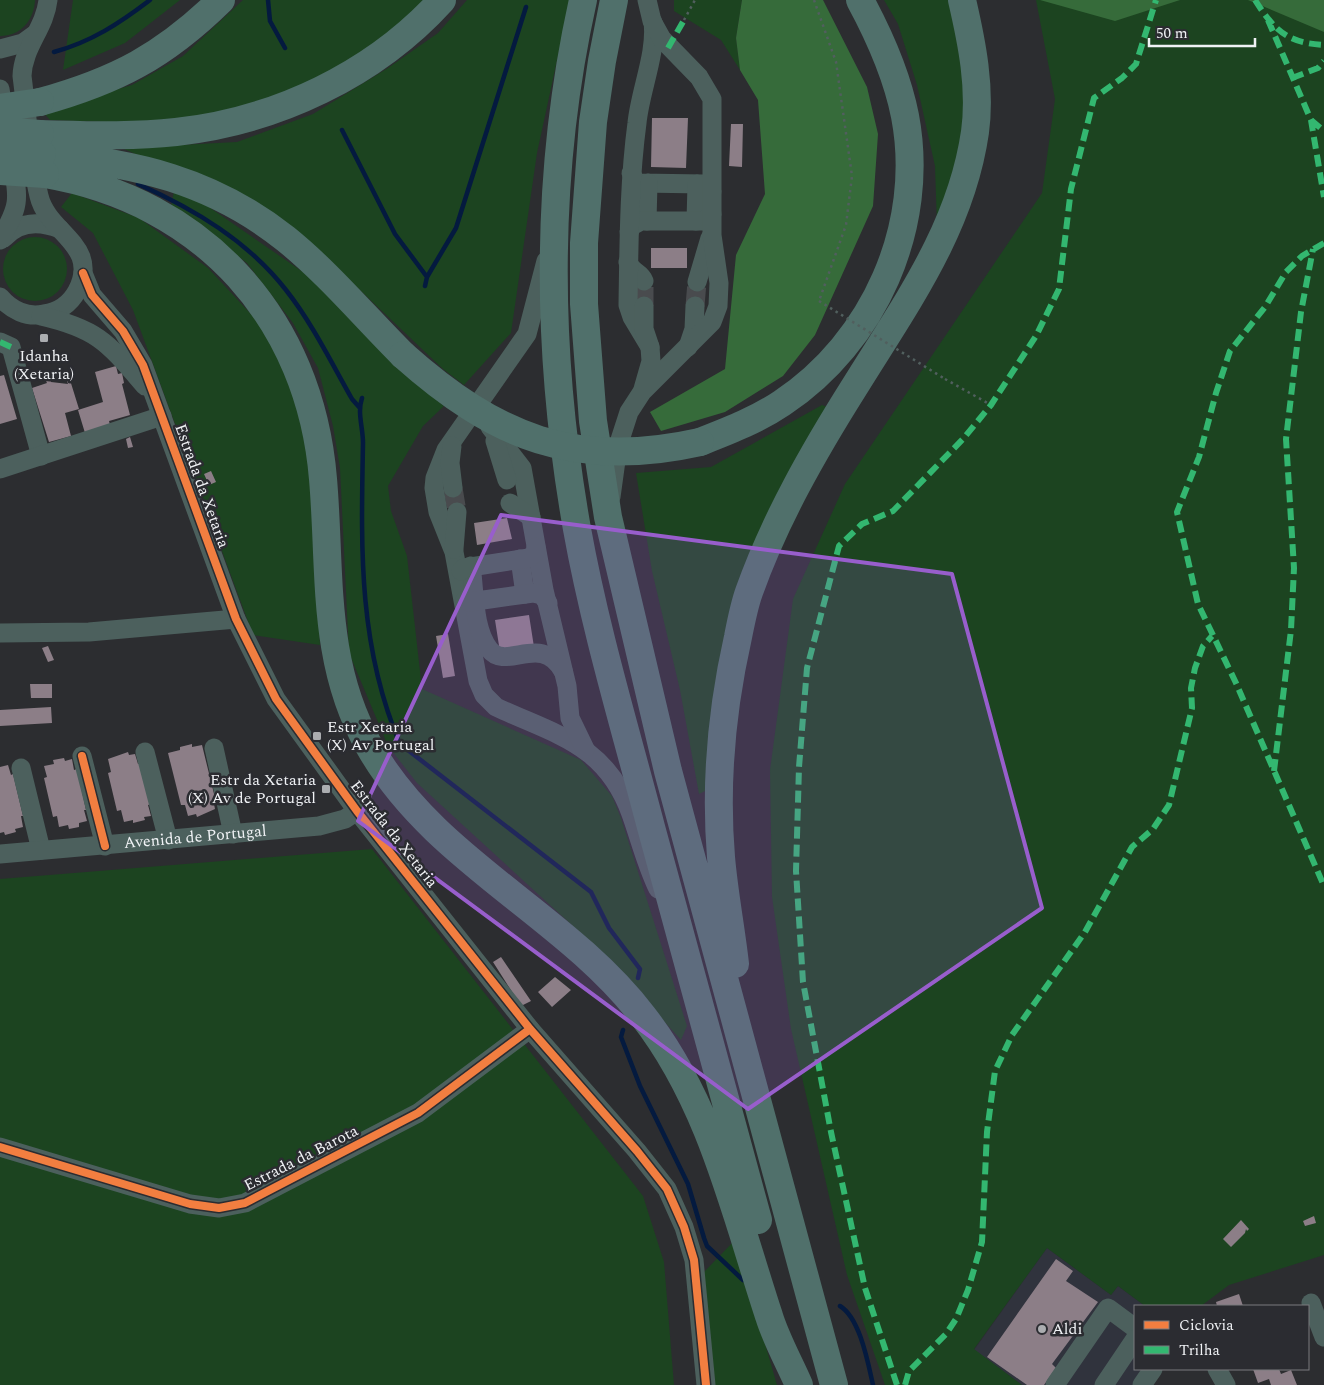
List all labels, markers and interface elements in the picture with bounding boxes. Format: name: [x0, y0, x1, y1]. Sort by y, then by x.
scale bar: [1149, 15, 1255, 47]
text: 50 m: [1156, 22, 1188, 45]
marker: Idanha (Xetaria): [38, 332, 50, 344]
place label: Idanha (Xetaria): [14, 344, 74, 386]
street label: Estrada da Xetaria: [168, 420, 236, 552]
place label: Estr Xetaria (X) Av Portugal: [327, 715, 434, 757]
marker: Estr Xetaria (X) Av Portugal: [311, 730, 323, 742]
place label: Estr da Xetaria (X) Av de Portugal: [188, 768, 316, 810]
street label: Estrada da Xetaria: [344, 775, 444, 893]
marker: Estr da Xetaria (X) Av de Portugal: [320, 783, 332, 795]
street label: Avenida de Portugal: [123, 819, 268, 855]
street label: Estrada da Barota: [240, 1119, 363, 1197]
legend: [1134, 1305, 1309, 1370]
text: Ciclovia: [1179, 1314, 1234, 1337]
place label: Aldi: [1052, 1317, 1083, 1341]
marker: Aldi: [1036, 1323, 1048, 1335]
text: Trilha: [1179, 1339, 1220, 1362]

